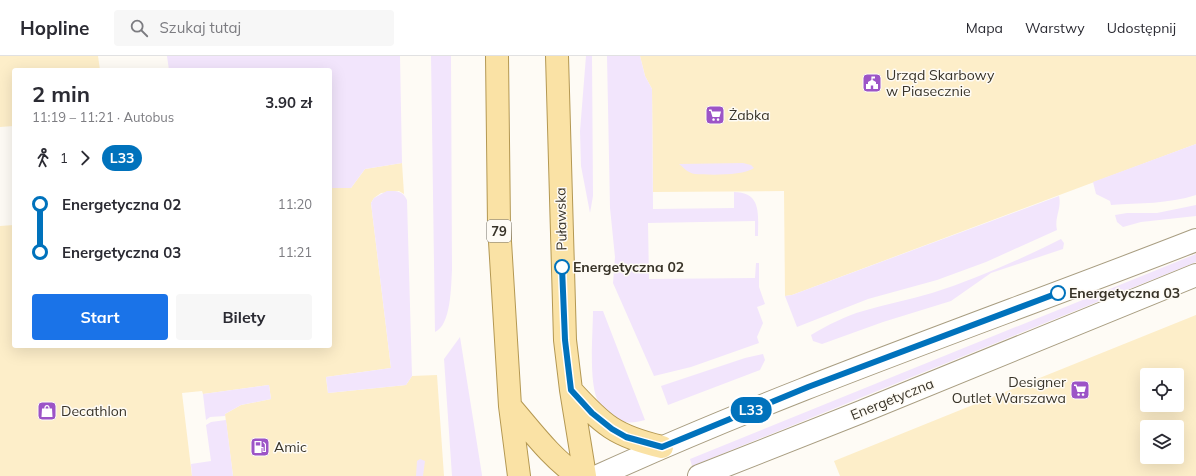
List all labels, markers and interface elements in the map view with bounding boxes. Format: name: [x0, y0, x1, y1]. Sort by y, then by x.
search box: [114, 10, 394, 46]
text: Hopline: [20, 16, 90, 40]
icon: search: [128, 17, 150, 39]
text: Szukaj tutaj: [160, 18, 241, 37]
text: Mapa: [966, 19, 1003, 37]
text: Warstwy: [1025, 19, 1085, 37]
text: Udostępnij: [1107, 19, 1176, 37]
place label: Urząd Skarbowy w Piasecznie: [886, 66, 995, 100]
public building icon: Urząd Skarbowy w Piasecznie: [861, 72, 883, 94]
text: 2 min: [32, 80, 90, 108]
text: 3.90 zł: [265, 93, 312, 112]
supermarket icon: Żabka: [704, 104, 726, 126]
place label: Żabka: [729, 106, 770, 124]
text: 11:19 – 11:21 · Autobus: [32, 109, 174, 125]
icon: walk: [32, 147, 54, 169]
icon: forward: [74, 147, 96, 169]
text: L33: [110, 149, 134, 167]
text: 1: [60, 150, 68, 166]
street label: Puławska: [551, 187, 571, 251]
text: Energetyczna 02: [62, 195, 181, 214]
text: 11:20: [278, 196, 312, 212]
road number: 79: [487, 220, 511, 242]
text: Energetyczna 03: [62, 243, 181, 262]
text: 11:21: [278, 244, 312, 260]
place label: Energetyczna 02: [573, 258, 684, 276]
marker: Energetyczna 02: [554, 259, 570, 275]
place label: Energetyczna 03: [1069, 284, 1180, 302]
marker: Energetyczna 03: [1050, 285, 1066, 301]
button: Start: [32, 294, 168, 340]
button: Bilety: [176, 294, 312, 340]
map controls: [1140, 368, 1184, 464]
button: locate: [1140, 368, 1184, 412]
place label: Designer Outlet Warszawa: [952, 373, 1067, 407]
street label: Energetyczna: [848, 374, 936, 424]
supermarket icon: Designer Outlet Warszawa: [1069, 379, 1091, 401]
line badge: L33: [728, 397, 774, 423]
shop icon: Decathlon: [36, 400, 58, 422]
text: L33: [739, 401, 763, 419]
place label: Decathlon: [61, 402, 127, 420]
button: layers: [1140, 420, 1184, 464]
fuel station icon: Amic: [249, 436, 271, 458]
place label: Amic: [274, 438, 307, 456]

